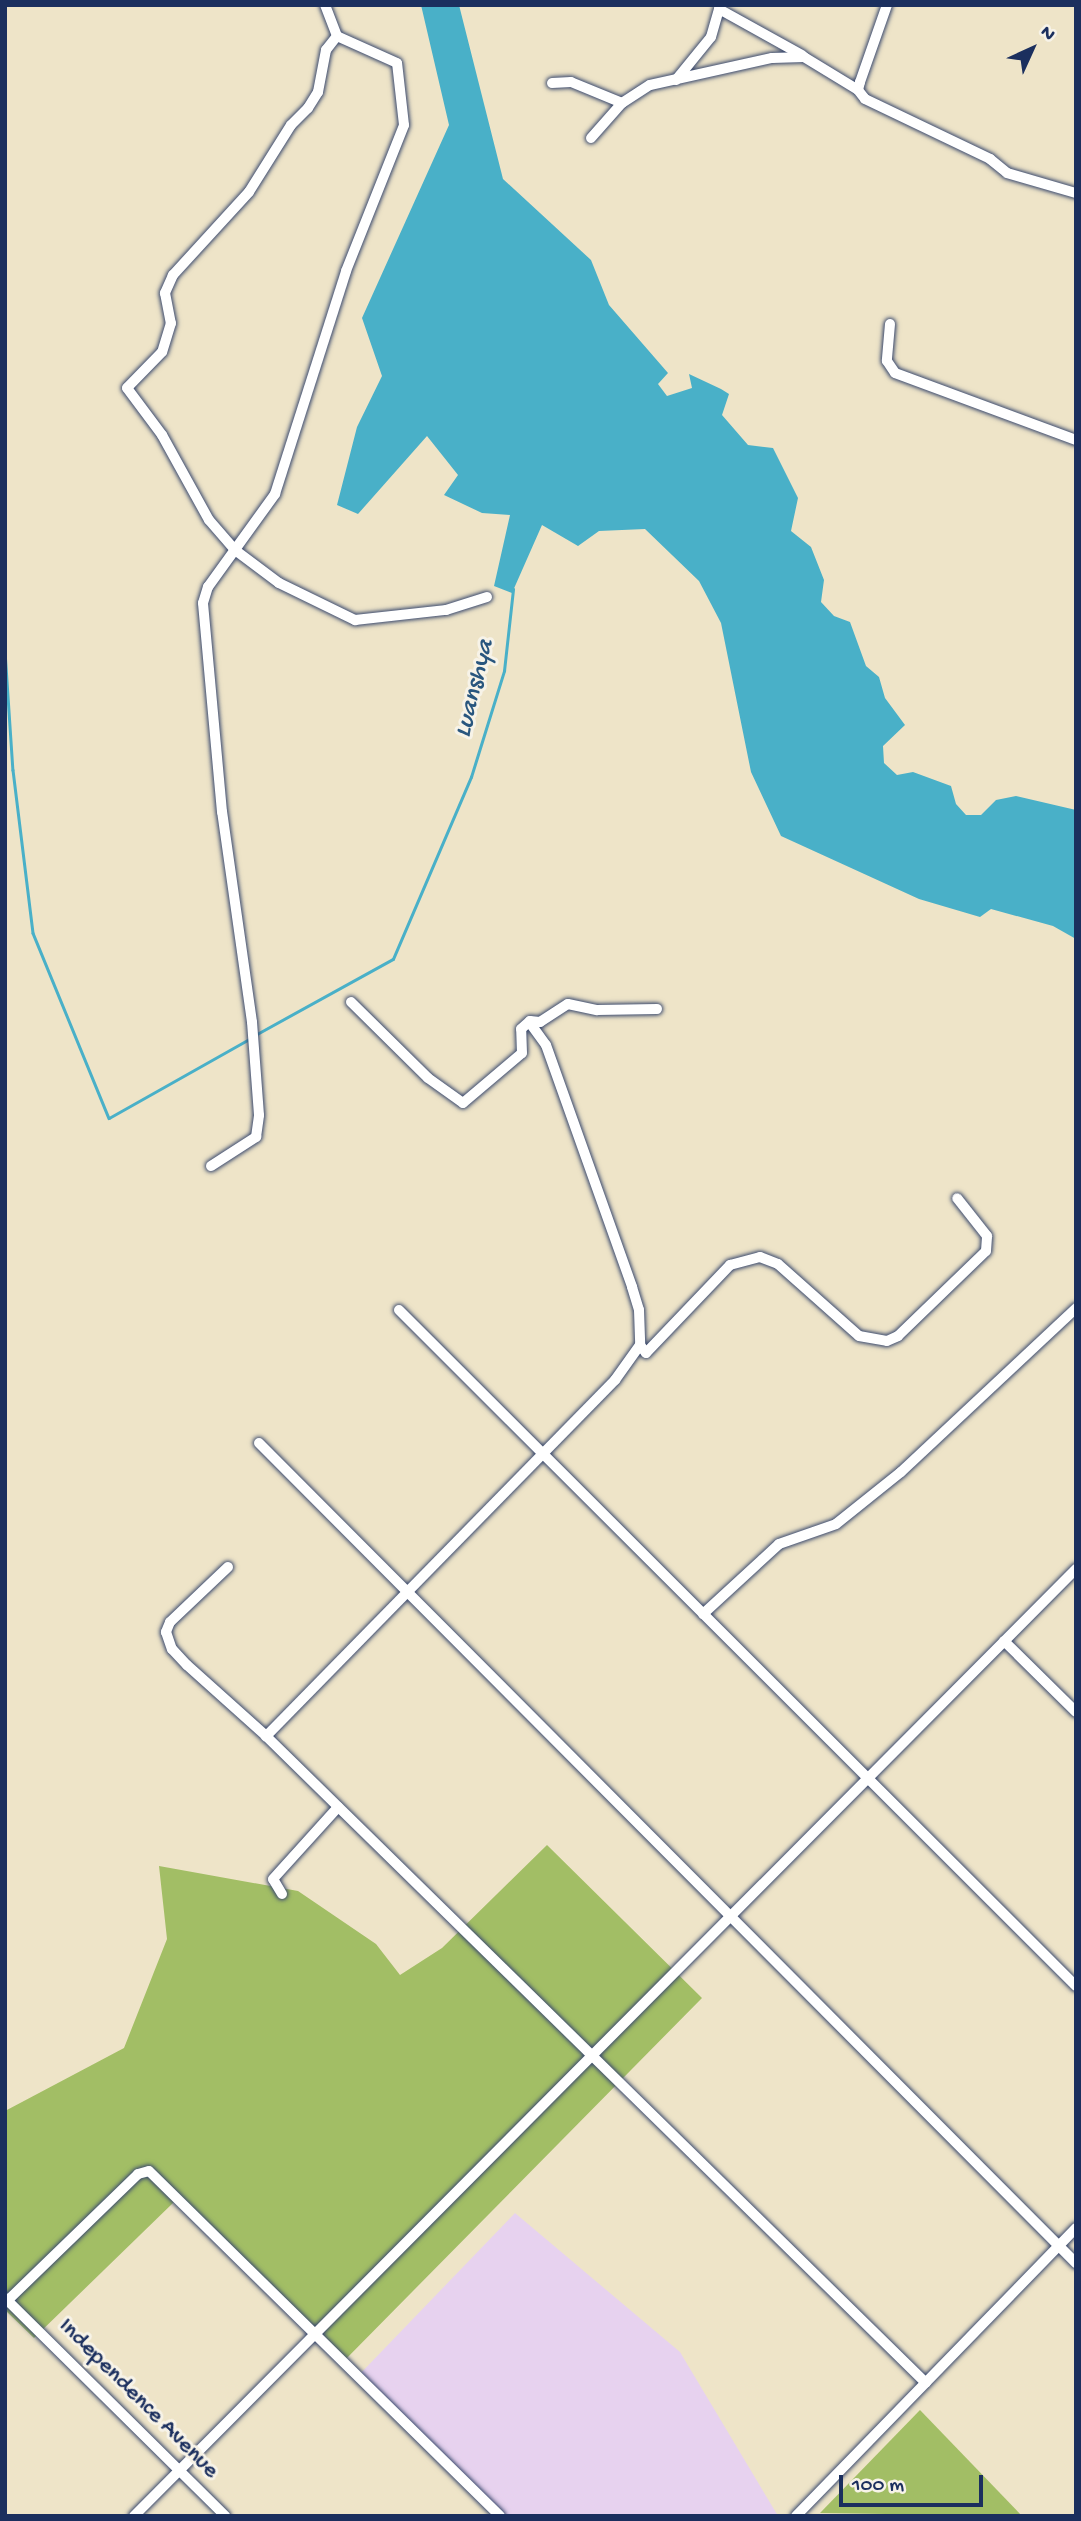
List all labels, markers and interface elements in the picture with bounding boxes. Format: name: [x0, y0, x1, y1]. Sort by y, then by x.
north arrow: [997, 14, 1067, 84]
text: N: [1035, 21, 1060, 46]
water label: Luanshya: [449, 637, 503, 741]
street label: Independence Avenue: [52, 2313, 224, 2485]
scale bar: [843, 2462, 986, 2506]
text: 100 m: [852, 2474, 904, 2499]

